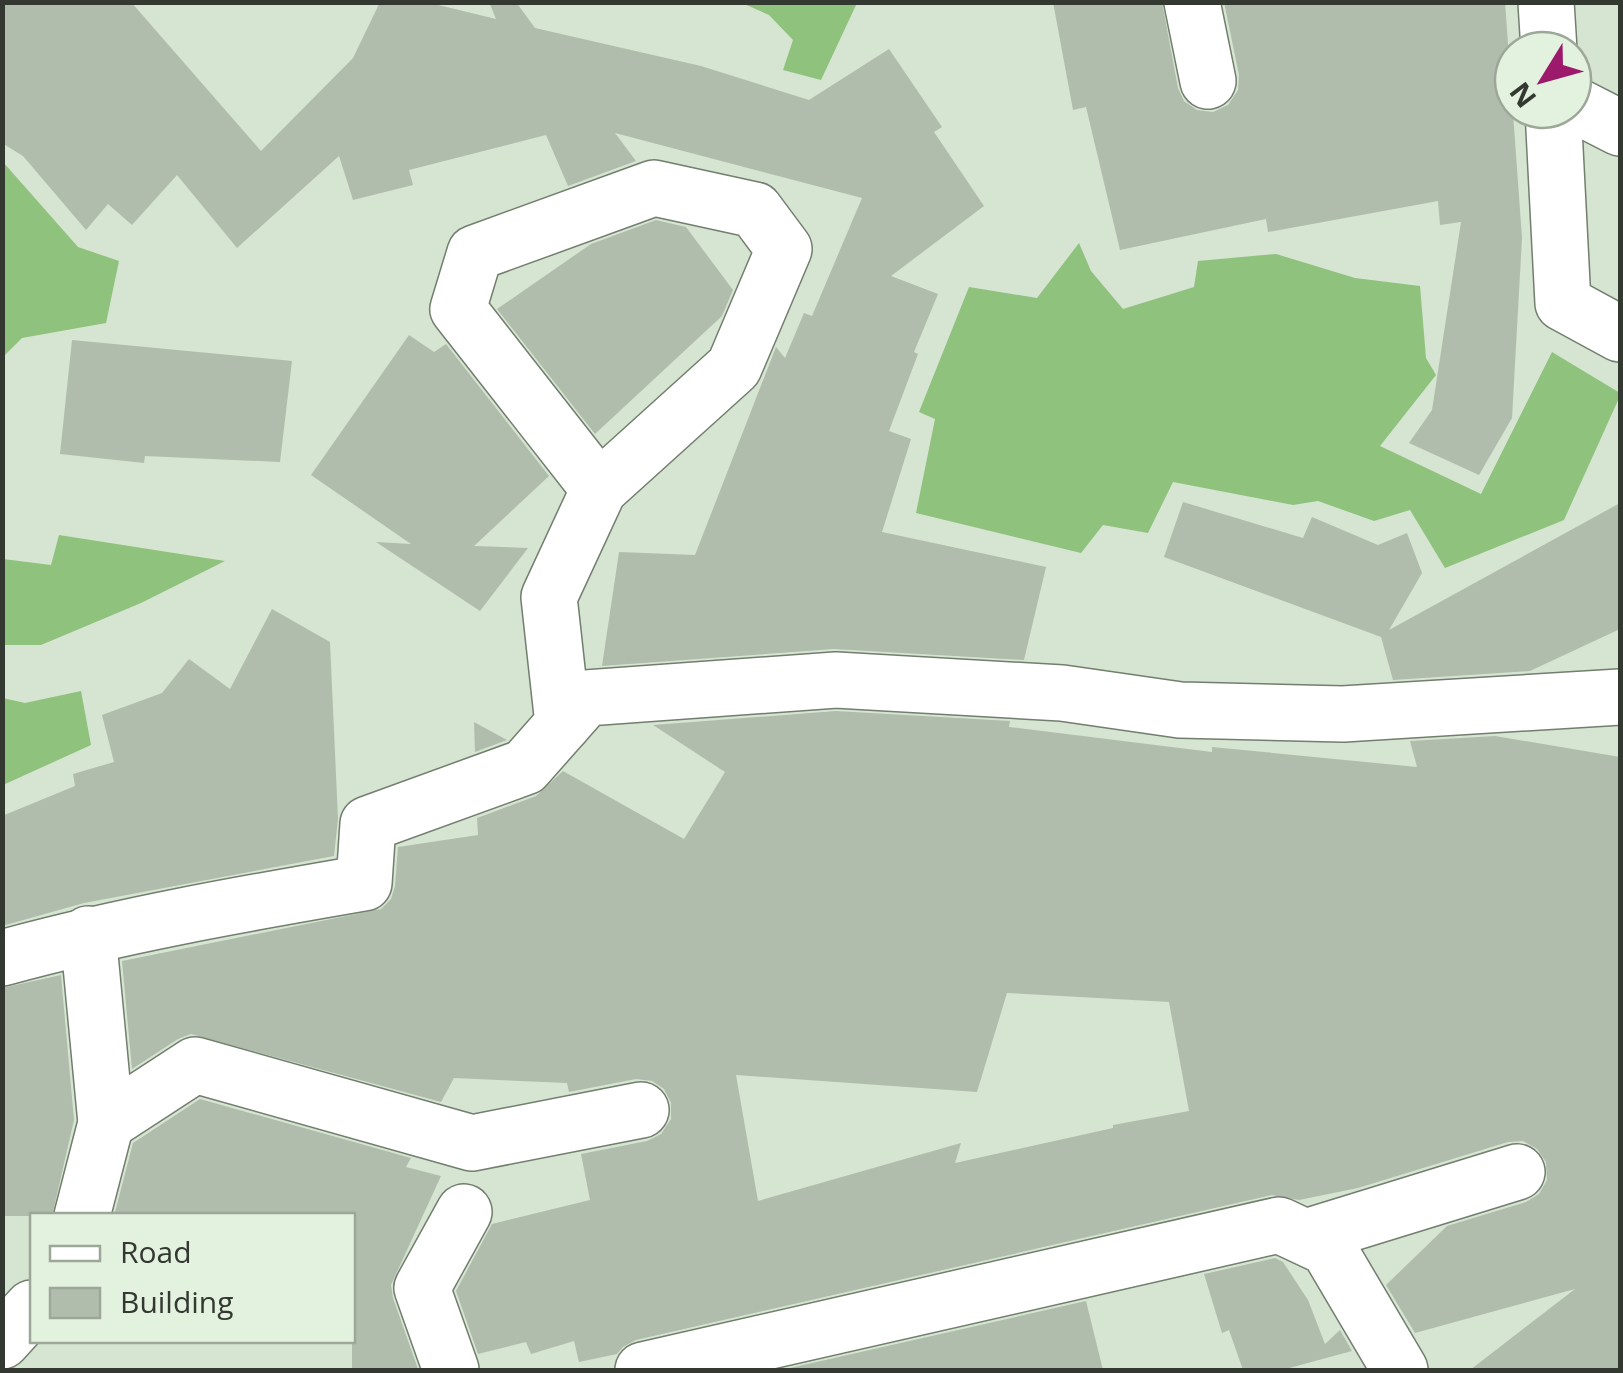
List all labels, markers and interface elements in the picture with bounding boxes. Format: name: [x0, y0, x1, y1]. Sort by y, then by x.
north arrow: [1493, 30, 1593, 130]
text: N: [1500, 75, 1544, 116]
legend: [30, 1213, 355, 1343]
text: Road: [120, 1231, 192, 1272]
text: Building: [120, 1281, 234, 1322]

